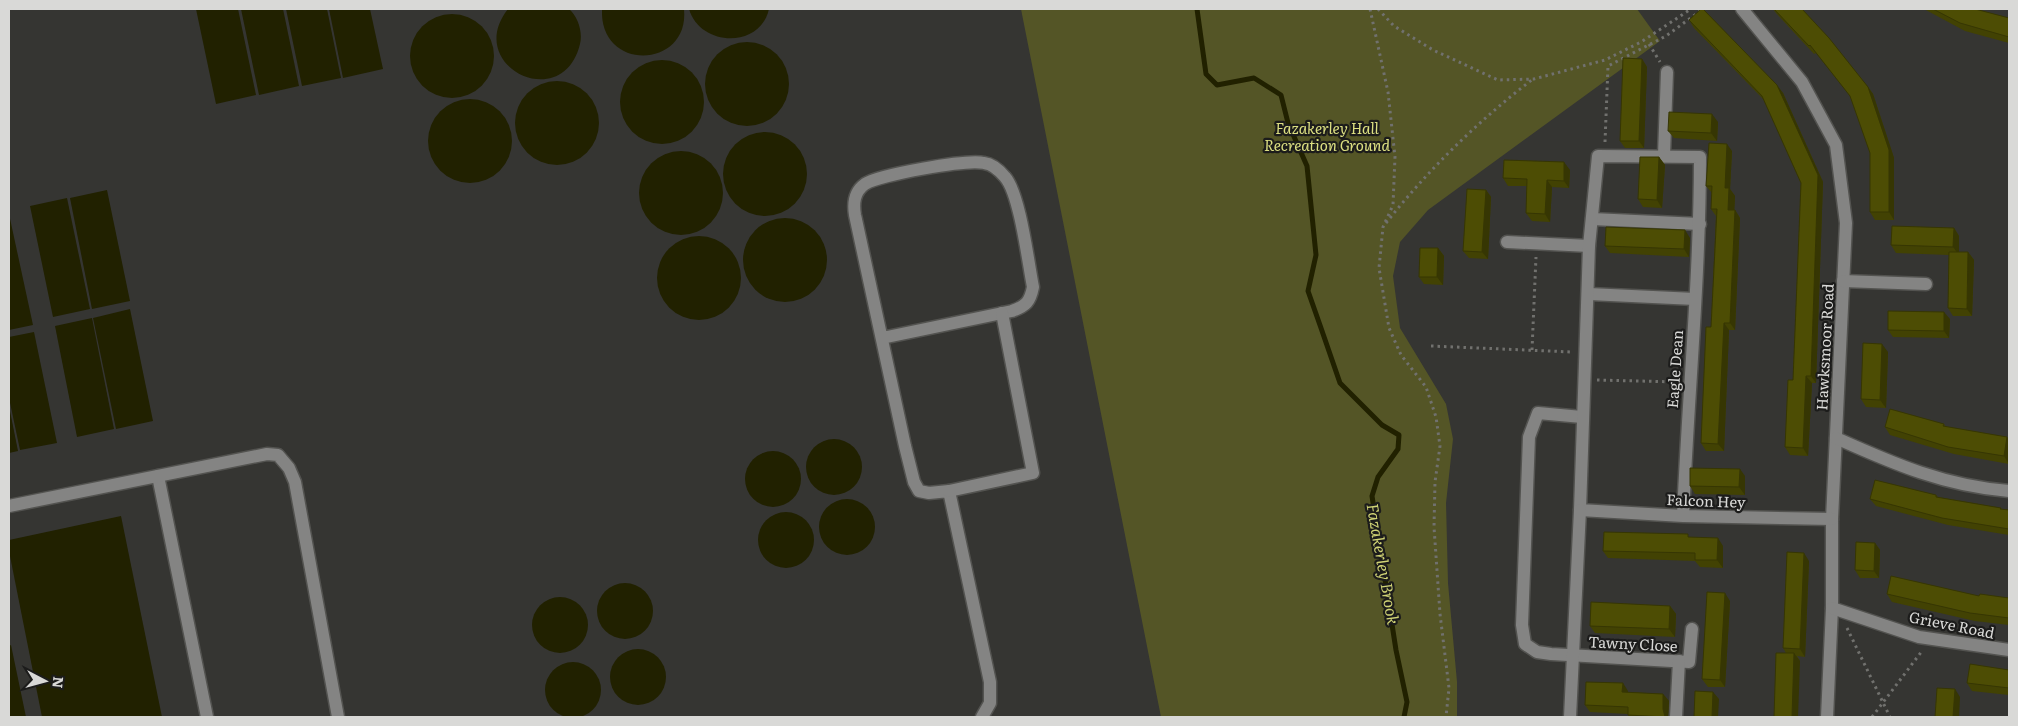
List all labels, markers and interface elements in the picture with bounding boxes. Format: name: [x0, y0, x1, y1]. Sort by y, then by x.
park label: Fazakerley Hall Recreation Ground: [1264, 116, 1390, 156]
street label: Hawksmoor Road: [1809, 283, 1839, 411]
street label: Eagle Dean: [1660, 329, 1688, 409]
street label: Falcon Hey: [1666, 487, 1746, 513]
water label: Fazakerley Brook: [1362, 501, 1407, 627]
street label: Grieve Road: [1907, 604, 1997, 644]
street label: Tawny Close: [1588, 629, 1679, 657]
north arrow: [20, 656, 70, 706]
text: N: [48, 676, 69, 690]

